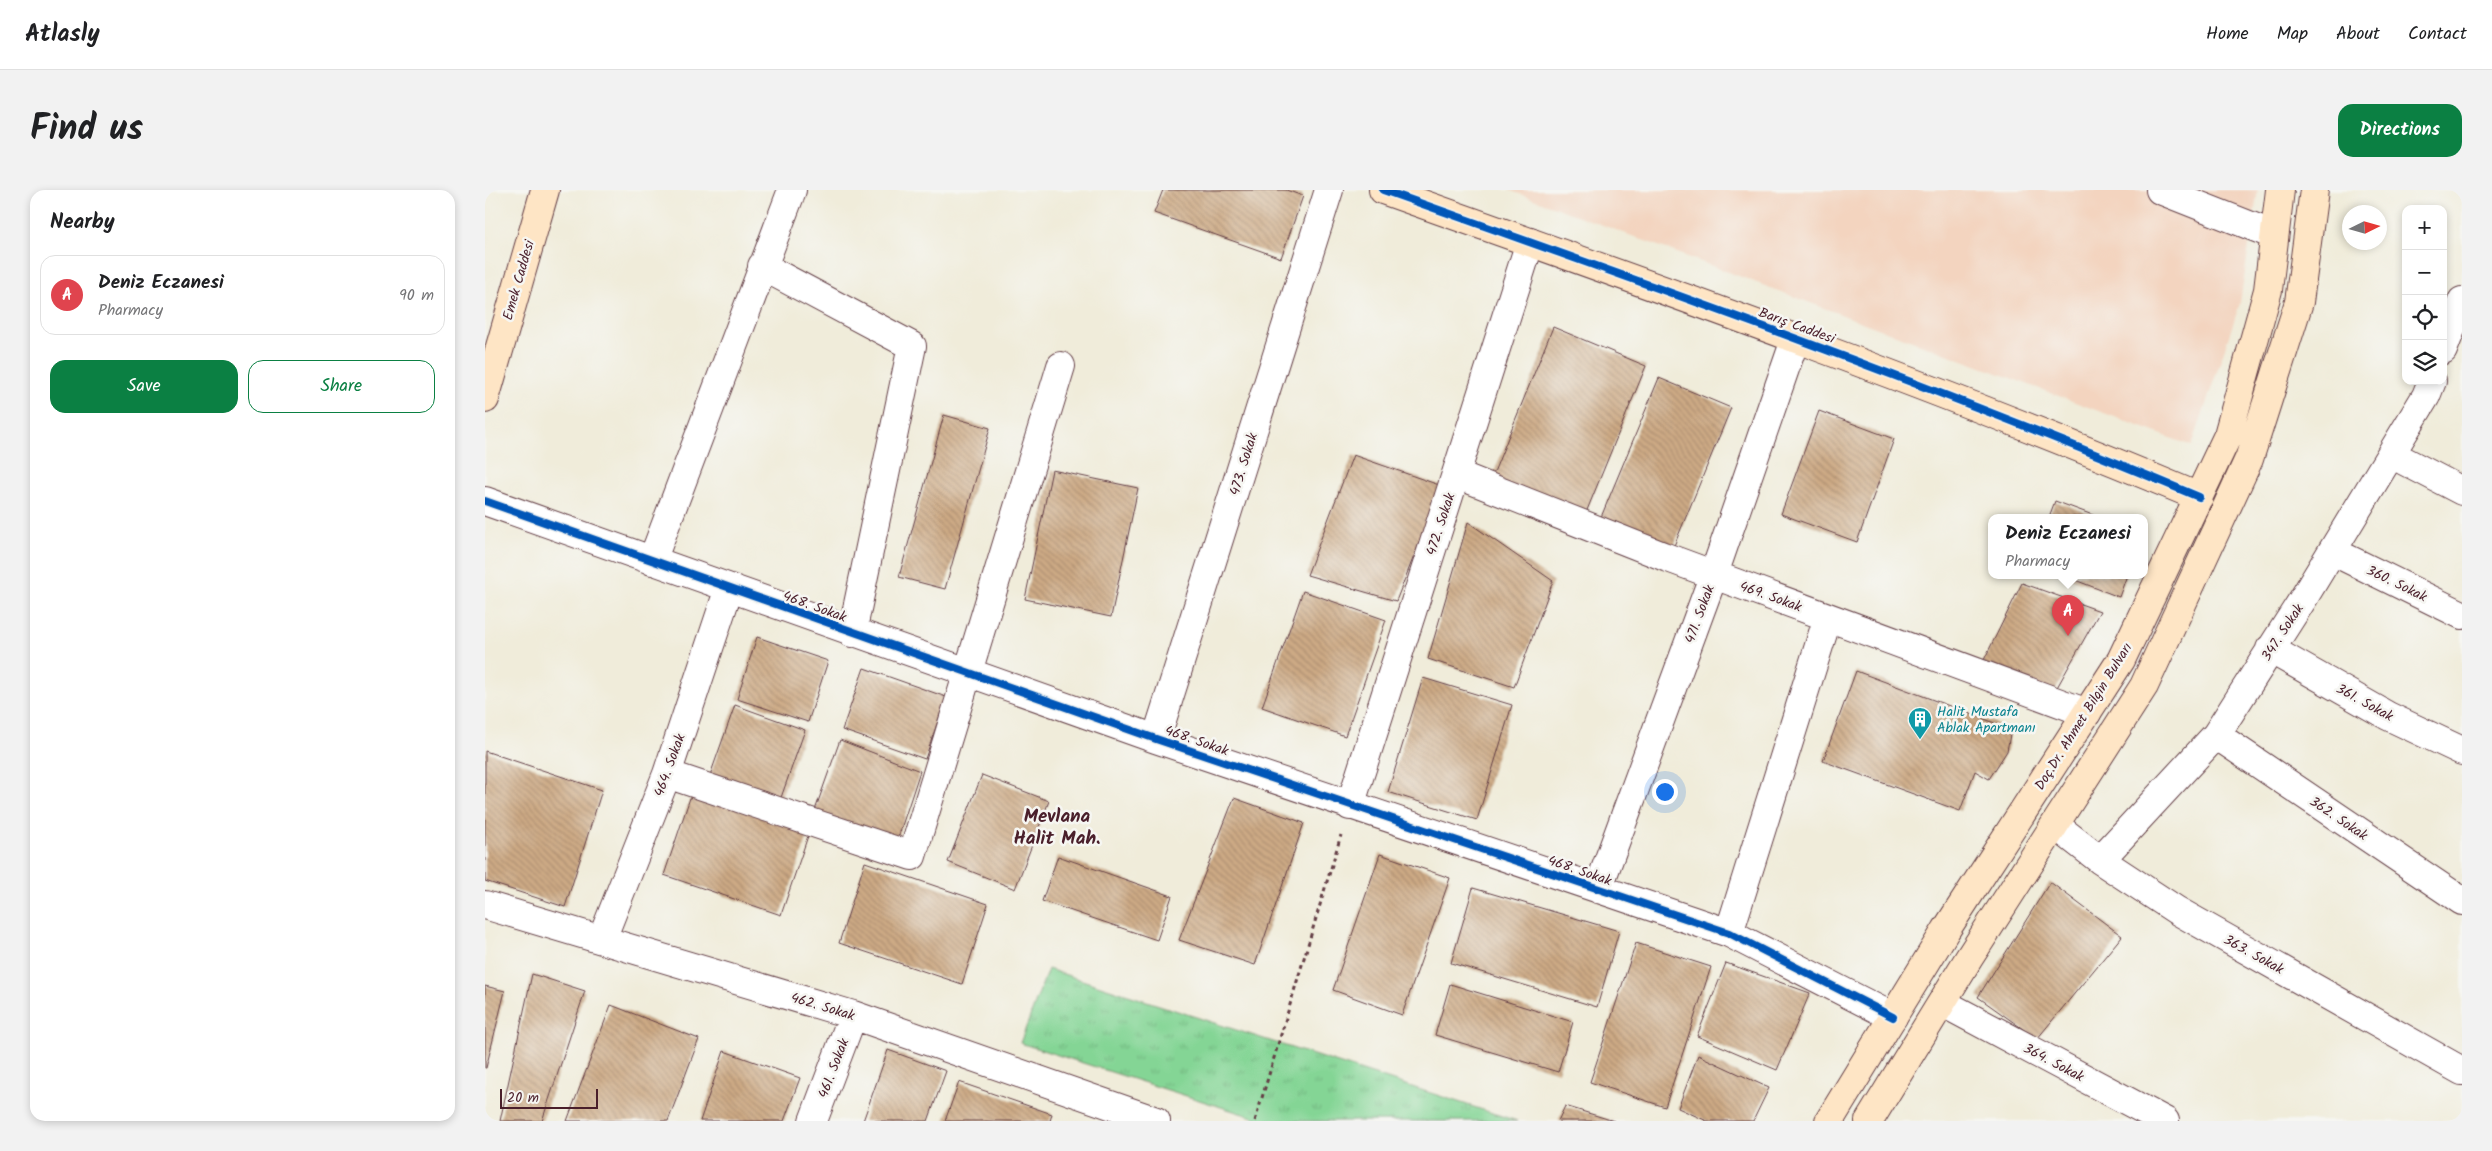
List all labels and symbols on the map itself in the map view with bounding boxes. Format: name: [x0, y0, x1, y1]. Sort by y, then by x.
north arrow: [2342, 205, 2387, 250]
street label: Emek Caddesi: [497, 237, 541, 323]
street label: Barış Caddesi: [1755, 302, 1839, 350]
street label: 473. Sokak: [1224, 430, 1264, 498]
street label: 472. Sokak: [1420, 490, 1462, 558]
street label: 360. Sokak: [2362, 560, 2431, 608]
street label: 469. Sokak: [1736, 576, 1805, 618]
street label: 471. Sokak: [1679, 582, 1721, 647]
street label: 468. Sokak: [780, 585, 850, 629]
pin: A: [2052, 595, 2084, 636]
street label: 347. Sokak: [2256, 599, 2310, 666]
street label: Doç.Dr. Ahmet Bilgin Bulvarı: [2029, 638, 2139, 795]
street label: 361. Sokak: [2332, 678, 2398, 728]
place label: Halit Mustafa Ablak Apartmanı: [1937, 701, 2036, 739]
building icon: Halit Mustafa Ablak Apartmanı: [1907, 706, 1933, 740]
street label: 468. Sokak: [1162, 720, 1232, 762]
street label: 464. Sokak: [648, 730, 692, 800]
your location: [1652, 779, 1678, 805]
street label: 362. Sokak: [2305, 791, 2372, 847]
district label: Mevlana Halit Mah.: [1013, 802, 1101, 854]
street label: 468. Sokak: [1545, 850, 1615, 892]
street label: 363. Sokak: [2219, 929, 2288, 981]
street label: 462. Sokak: [788, 987, 858, 1027]
street label: 461. Sokak: [812, 1035, 856, 1101]
street label: 364. Sokak: [2019, 1038, 2088, 1088]
scale bar: [500, 1086, 597, 1109]

